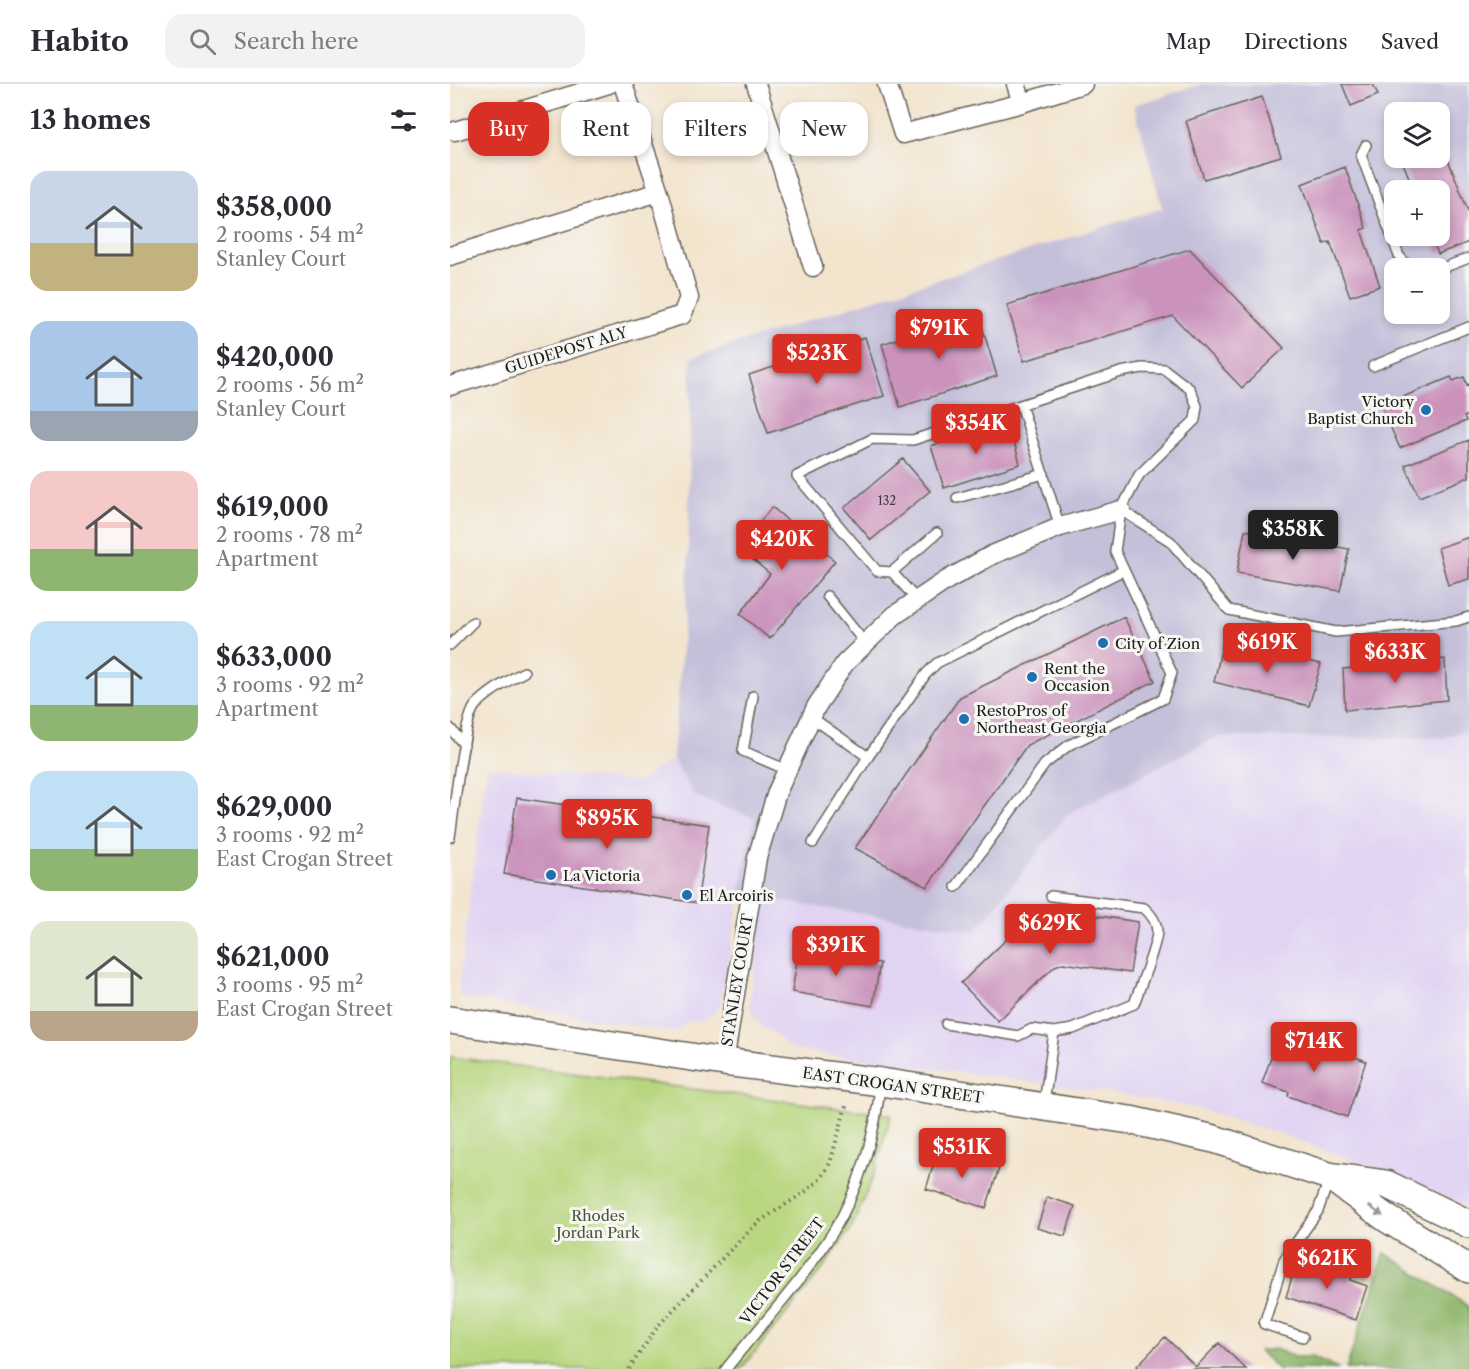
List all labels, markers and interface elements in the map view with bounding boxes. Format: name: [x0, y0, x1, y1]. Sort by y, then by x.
search box: [165, 14, 585, 68]
text: Habito: [30, 24, 129, 58]
icon: search: [186, 25, 219, 58]
text: Search here: [234, 28, 358, 55]
text: Map: [1166, 29, 1211, 54]
text: Directions: [1244, 29, 1348, 54]
text: Saved: [1381, 29, 1439, 54]
chip: Buy: [468, 102, 549, 156]
chip: Rent: [561, 102, 651, 156]
chip: Filters: [663, 102, 768, 156]
chip: New: [780, 102, 868, 156]
map controls: [1384, 102, 1450, 324]
button: layers: [1384, 102, 1450, 168]
text: 13 homes: [30, 104, 151, 136]
icon: filters: [387, 104, 420, 137]
button: +: [1384, 180, 1450, 246]
text: $358,000: [216, 191, 332, 223]
icon: home: [78, 195, 150, 267]
text: 2 rooms · 54 m²: [216, 223, 364, 247]
text: Stanley Court: [216, 247, 346, 271]
button: −: [1384, 258, 1450, 324]
pin: $791K: [897, 309, 981, 360]
text: $791K: [910, 316, 968, 340]
street label: GUIDEPOST ALY: [502, 322, 630, 378]
pin: $523K: [775, 334, 859, 385]
text: $420,000: [216, 341, 334, 373]
text: $523K: [786, 341, 848, 365]
icon: home: [78, 345, 150, 417]
text: 2 rooms · 56 m²: [216, 373, 364, 397]
place label: Victory Baptist Church: [1307, 392, 1415, 428]
text: Stanley Court: [216, 397, 346, 421]
marker: Victory Baptist Church: [1419, 403, 1433, 417]
pin: $354K: [934, 404, 1018, 455]
text: $354K: [945, 411, 1007, 435]
text: $619,000: [216, 491, 329, 523]
house number: 132: [878, 493, 896, 508]
icon: home: [78, 495, 150, 567]
pin: $358K: [1251, 510, 1335, 561]
text: $358K: [1262, 517, 1324, 541]
pin: $420K: [740, 520, 824, 571]
text: 2 rooms · 78 m²: [216, 523, 363, 547]
text: $420K: [750, 527, 814, 551]
text: Apartment: [216, 547, 319, 571]
pin: $619K: [1225, 623, 1309, 674]
text: $619K: [1237, 630, 1297, 654]
pin: $633K: [1353, 633, 1437, 684]
place label: City of Zion: [1115, 634, 1201, 653]
marker: City of Zion: [1096, 636, 1110, 650]
text: $633K: [1364, 640, 1426, 664]
text: $633,000: [216, 641, 332, 673]
icon: home: [78, 645, 150, 717]
place label: Rent the Occasion: [1044, 659, 1110, 695]
marker: Rent the Occasion: [1025, 670, 1039, 684]
text: 3 rooms · 92 m²: [216, 673, 364, 697]
text: Apartment: [216, 697, 319, 721]
place label: RestoPros of Northeast Georgia: [976, 701, 1107, 737]
marker: RestoPros of Northeast Georgia: [957, 712, 971, 726]
text: $629,000: [216, 791, 332, 823]
icon: home: [78, 795, 150, 867]
pin: $895K: [565, 799, 649, 850]
text: $895K: [576, 806, 638, 830]
text: 3 rooms · 92 m²: [216, 823, 364, 847]
text: East Crogan Street: [216, 847, 393, 871]
place label: La Victoria: [563, 866, 641, 885]
marker: La Victoria: [544, 868, 558, 882]
place label: El Arcoiris: [699, 886, 773, 905]
marker: El Arcoiris: [680, 888, 694, 902]
pin: $629K: [1008, 904, 1092, 955]
street label: STANLEY COURT: [717, 911, 757, 1048]
text: $629K: [1019, 911, 1081, 935]
pin: $391K: [794, 926, 878, 977]
text: $391K: [806, 933, 866, 957]
text: $621,000: [216, 941, 330, 973]
icon: home: [78, 945, 150, 1017]
text: 3 rooms · 95 m²: [216, 973, 363, 997]
text: East Crogan Street: [216, 997, 393, 1021]
pin: $714K: [1272, 1022, 1356, 1073]
text: $714K: [1285, 1029, 1343, 1053]
street label: EAST CROGAN STREET: [801, 1063, 985, 1107]
pin: $531K: [920, 1128, 1004, 1179]
text: $531K: [933, 1135, 991, 1159]
one-way arrow: [1368, 1205, 1384, 1217]
park label: Rhodes Jordan Park: [554, 1206, 641, 1242]
street label: VICTOR STREET: [735, 1213, 829, 1329]
pin: $621K: [1285, 1239, 1369, 1290]
text: $621K: [1297, 1246, 1357, 1270]

